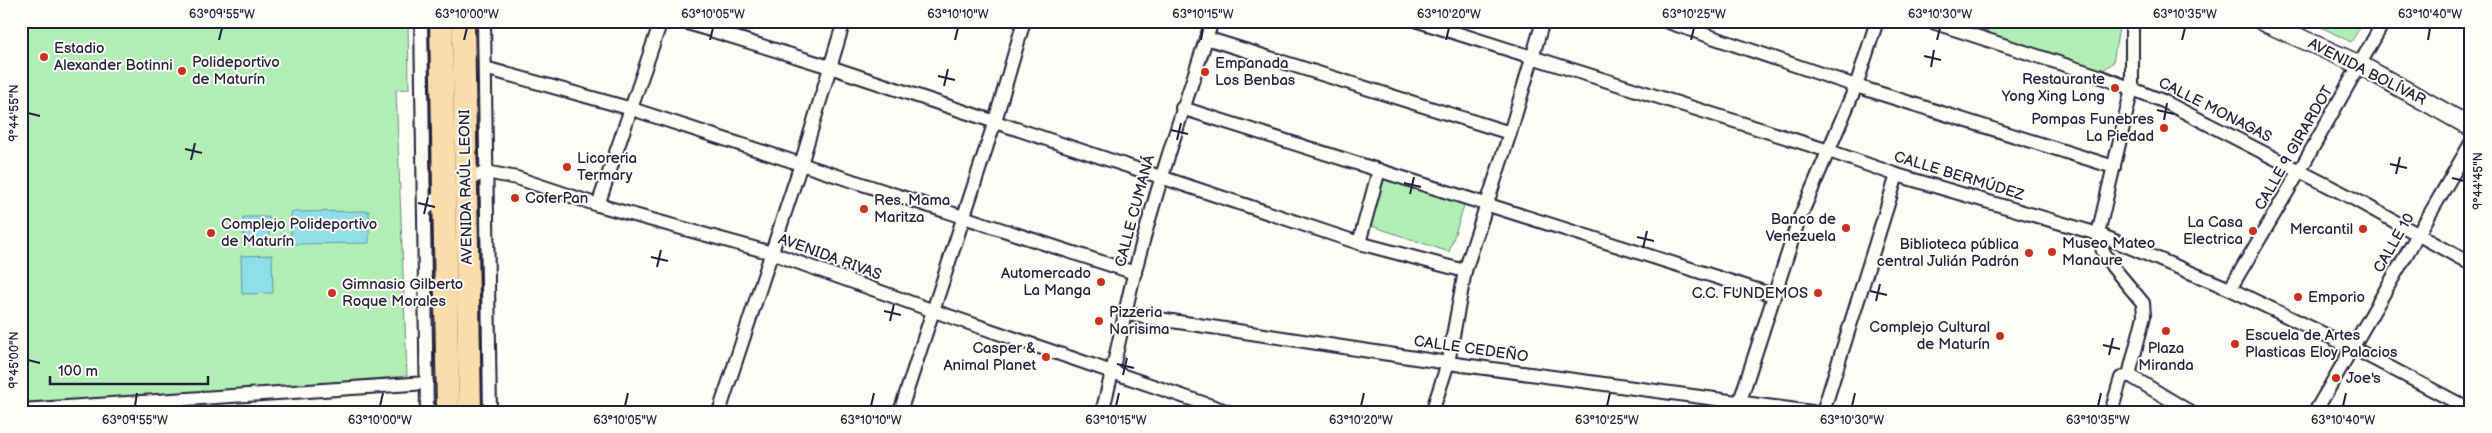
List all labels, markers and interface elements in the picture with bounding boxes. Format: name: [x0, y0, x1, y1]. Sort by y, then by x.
text: 63°09'55"W: [189, 7, 255, 22]
text: 63°10'00"W: [435, 7, 499, 22]
text: 63°10'05"W: [681, 7, 745, 22]
text: 63°10'10"W: [927, 7, 989, 22]
text: 63°10'15"W: [1172, 7, 1234, 22]
text: 63°10'20"W: [1417, 7, 1481, 22]
text: 63°10'25"W: [1662, 7, 1726, 22]
text: 63°10'30"W: [1908, 7, 1972, 22]
text: 63°10'35"W: [2153, 7, 2217, 22]
text: 63°10'40"W: [2398, 7, 2462, 22]
street label: AVENIDA BOLÍVAR: [2305, 34, 2429, 110]
place label: Estadio Alexander Botinni: [54, 39, 173, 75]
marker: Estadio Alexander Botinni: [38, 51, 50, 63]
place label: Polideportivo de Maturín: [192, 53, 280, 89]
place label: Empanada Los Benbas: [1215, 54, 1296, 90]
marker: Polideportivo de Maturín: [176, 65, 188, 77]
marker: Empanada Los Benbas: [1199, 66, 1211, 78]
place label: Restaurante Yong Xing Long: [2001, 70, 2105, 106]
street label: CALLE MONAGAS: [2155, 73, 2275, 147]
marker: Restaurante Yong Xing Long: [2109, 82, 2121, 94]
street label: CALLE 9 GIRARDOT: [2251, 82, 2337, 214]
text: 9°44'55"N: [7, 84, 22, 142]
street label: AVENIDA RAÚL LEONI: [455, 109, 477, 265]
place label: Pompas Funebres La Piedad: [2031, 110, 2155, 146]
marker: Pompas Funebres La Piedad: [2158, 122, 2170, 134]
street label: CALLE BERMÚDEZ: [1892, 147, 2027, 205]
place label: Licoreria Termary: [577, 149, 637, 185]
street label: CALLE CUMANÁ: [1111, 152, 1159, 269]
text: 9°44'45"N: [2471, 152, 2486, 210]
marker: Licoreria Termary: [561, 161, 573, 173]
place label: CoferPan: [525, 189, 588, 208]
place label: Res. Mama Maritza: [874, 191, 950, 227]
marker: CoferPan: [509, 192, 521, 204]
marker: Res. Mama Maritza: [858, 203, 870, 215]
place label: Banco de Venezuela: [1765, 210, 1836, 246]
street label: CALLE 10: [2369, 210, 2419, 276]
place label: La Casa Electrica: [2183, 213, 2243, 249]
place label: Complejo Polideportivo de Maturín: [221, 215, 377, 251]
place label: Mercantil: [2290, 220, 2353, 239]
marker: Banco de Venezuela: [1840, 222, 1852, 234]
marker: Mercantil: [2357, 223, 2369, 235]
marker: La Casa Electrica: [2247, 225, 2259, 237]
marker: Complejo Polideportivo de Maturín: [205, 227, 217, 239]
street label: AVENIDA RIVAS: [776, 230, 884, 284]
place label: Museo Mateo Manaure: [2062, 234, 2155, 270]
place label: Biblioteca pública central Julián Padrón: [1877, 235, 2019, 271]
marker: Museo Mateo Manaure: [2046, 246, 2058, 258]
marker: Biblioteca pública central Julián Padrón: [2023, 247, 2035, 259]
place label: Automercado La Manga: [1001, 264, 1091, 300]
place label: Gimnasio Gilberto Roque Morales: [342, 275, 463, 311]
marker: Automercado La Manga: [1095, 276, 1107, 288]
place label: C.C. FUNDEMOS: [1692, 284, 1808, 303]
marker: Gimnasio Gilberto Roque Morales: [326, 287, 338, 299]
marker: C.C. FUNDEMOS: [1812, 287, 1824, 299]
place label: Emporio: [2308, 288, 2365, 307]
marker: Emporio: [2292, 291, 2304, 303]
place label: Pizzeria Narisima: [1109, 303, 1170, 339]
marker: Pizzeria Narisima: [1093, 315, 1105, 327]
place label: Complejo Cultural de Maturín: [1869, 318, 1990, 354]
marker: Plaza Miranda: [2160, 325, 2172, 337]
place label: Escuela de Artes Plasticas Eloy Palacios: [2245, 326, 2398, 362]
marker: Complejo Cultural de Maturín: [1994, 330, 2006, 342]
text: 9°45'00"N: [7, 332, 22, 388]
street label: CALLE CEDEÑO: [1413, 332, 1529, 366]
marker: Escuela de Artes Plasticas Eloy Palacios: [2229, 338, 2241, 350]
place label: Casper & Animal Planet: [943, 339, 1036, 375]
place label: Plaza Miranda: [2138, 339, 2194, 375]
marker: Casper & Animal Planet: [1040, 351, 1052, 363]
scale bar: [50, 353, 208, 385]
text: 100 m: [58, 362, 98, 381]
place label: Joe's: [2346, 369, 2381, 388]
marker: Joe's: [2330, 372, 2342, 384]
text: 63°09'55"W: [102, 413, 168, 428]
text: 63°10'00"W: [348, 413, 412, 428]
text: 63°10'05"W: [593, 413, 657, 428]
text: 63°10'10"W: [840, 413, 902, 428]
text: 63°10'15"W: [1085, 413, 1147, 428]
text: 63°10'20"W: [1329, 413, 1393, 428]
text: 63°10'25"W: [1575, 413, 1639, 428]
text: 63°10'30"W: [1820, 413, 1884, 428]
text: 63°10'35"W: [2066, 413, 2130, 428]
text: 63°10'40"W: [2311, 413, 2375, 428]

